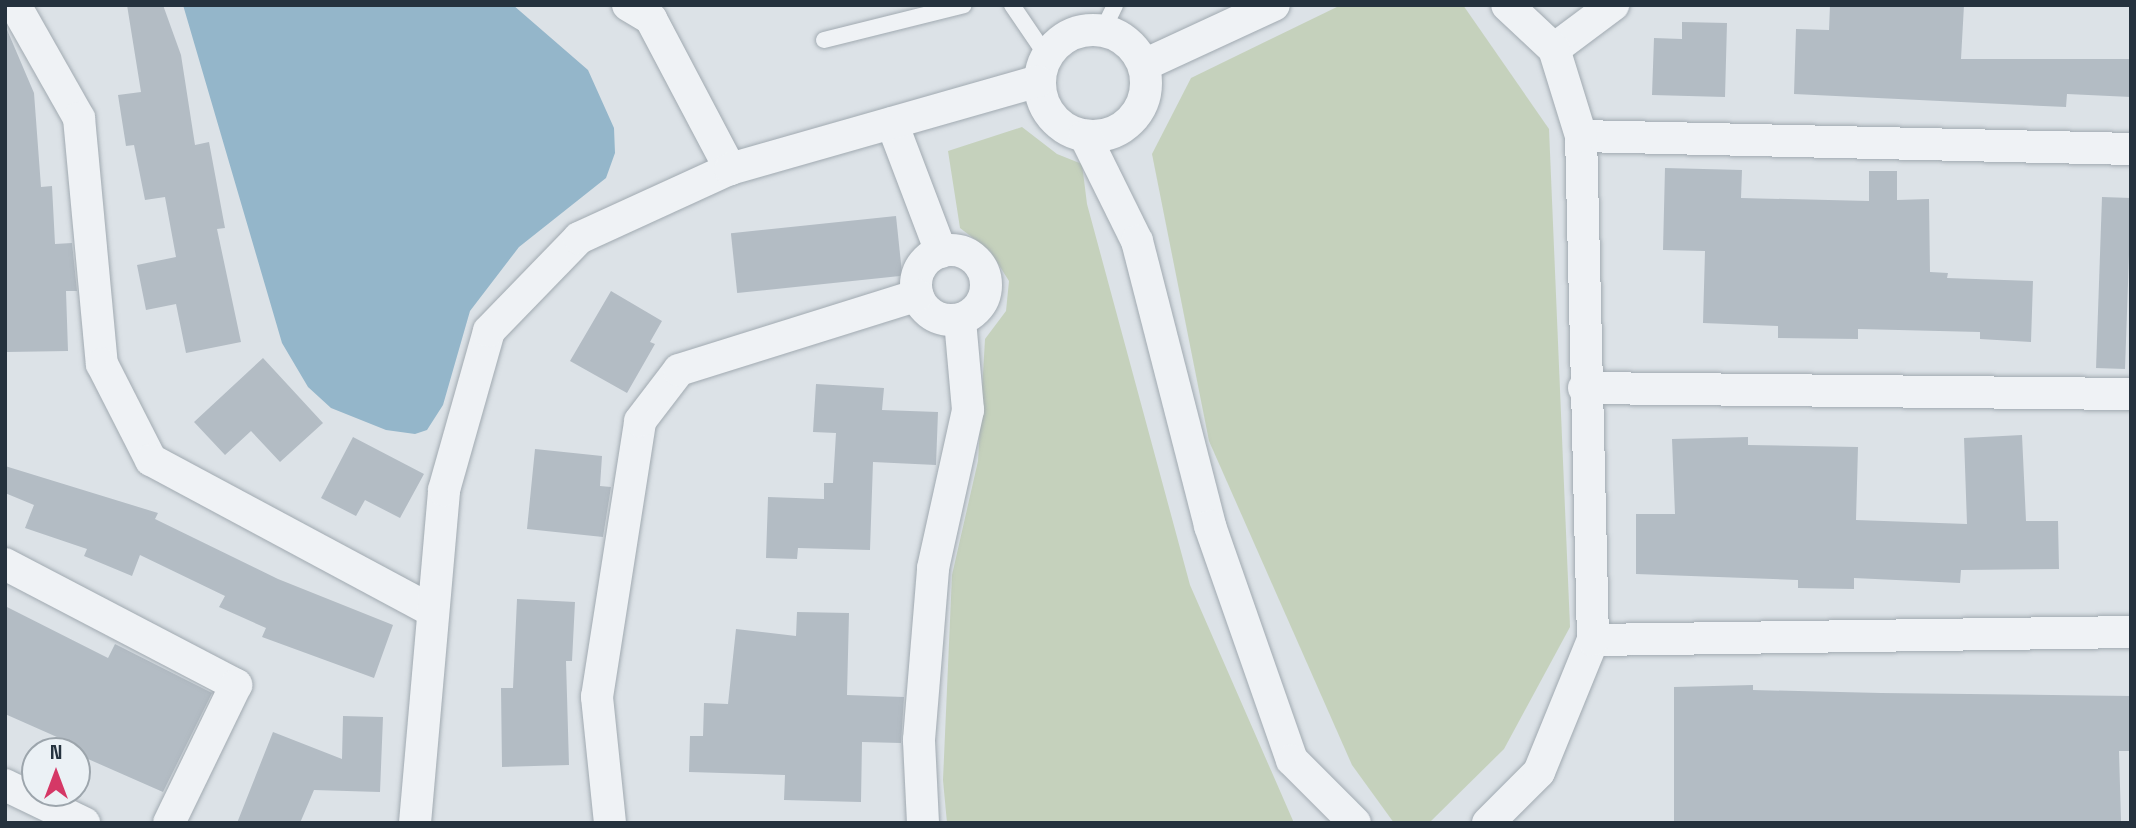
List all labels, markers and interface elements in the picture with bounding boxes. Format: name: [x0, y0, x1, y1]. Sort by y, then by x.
north arrow: [21, 737, 91, 807]
text: N: [50, 740, 62, 765]

